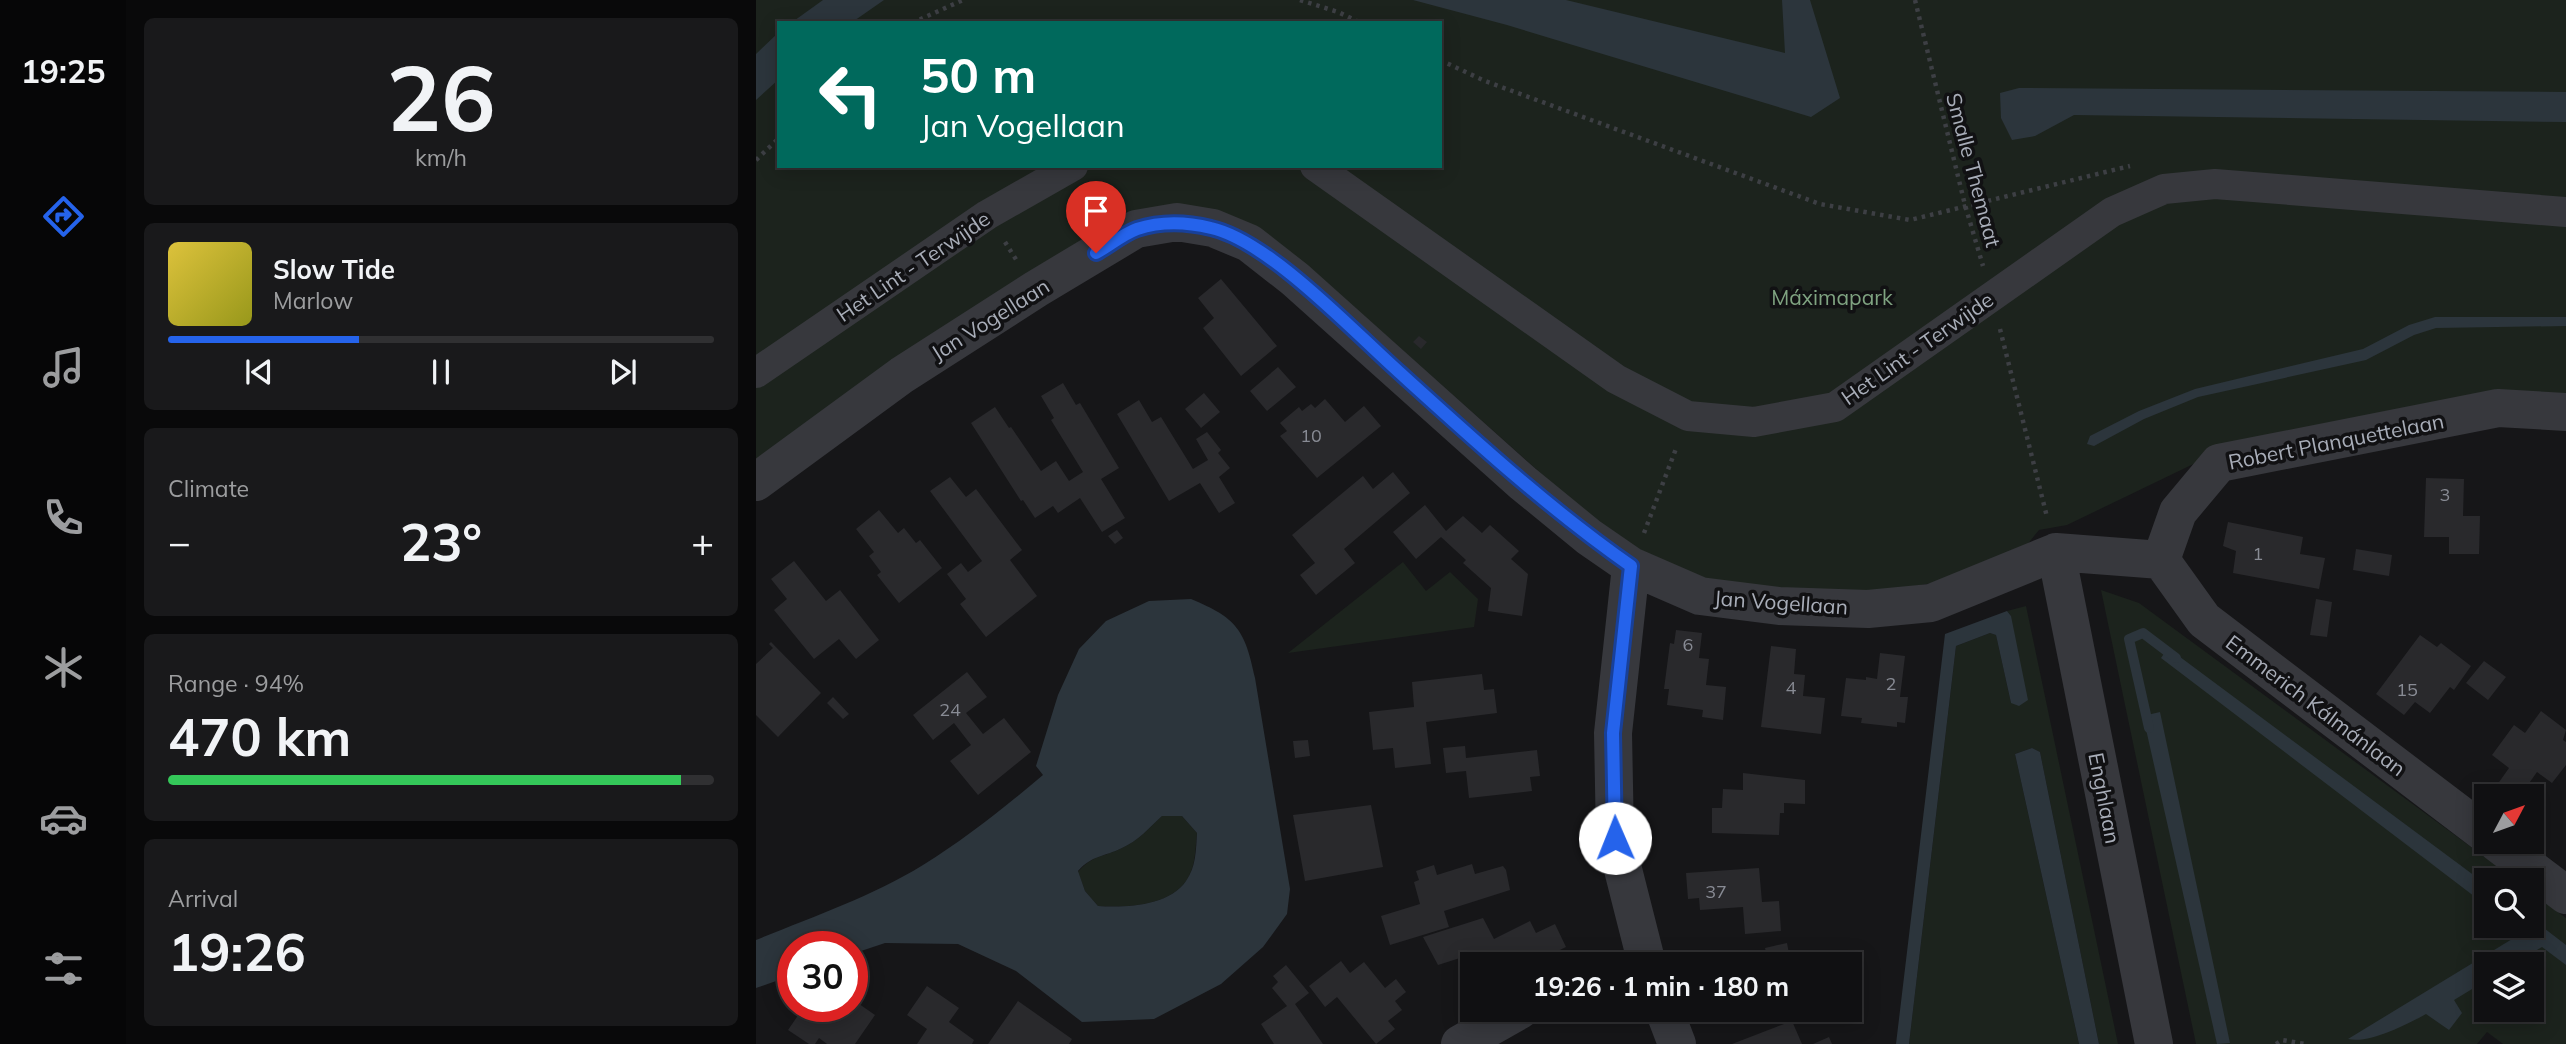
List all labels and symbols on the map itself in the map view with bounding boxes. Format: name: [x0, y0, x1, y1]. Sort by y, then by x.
street label: Smalle Themaat: [1941, 90, 2007, 250]
pin: [1066, 181, 1126, 253]
street label: Het Lint - Terwijde: [831, 205, 995, 327]
street label: Jan Vogellaan: [926, 272, 1054, 366]
park label: Máximapark: [1771, 284, 1893, 310]
street label: Het Lint - Terwijde: [1836, 286, 1998, 410]
street label: Robert Planquettelaan: [2226, 407, 2446, 475]
house number: 10: [1300, 424, 1322, 447]
house number: 3: [2440, 483, 2450, 506]
house number: 1: [2253, 542, 2263, 565]
street label: Jan Vogellaan: [1713, 584, 1849, 620]
street label: Emmerich Kálmánlaan: [2221, 629, 2411, 781]
house number: 6: [1683, 633, 1693, 656]
house number: 2: [1886, 672, 1896, 695]
house number: 4: [1786, 676, 1797, 699]
house number: 15: [2396, 678, 2418, 701]
house number: 24: [939, 698, 961, 721]
street label: Enghlaan: [2083, 750, 2127, 846]
north arrow: [2474, 784, 2544, 854]
position arrow: [1578, 801, 1652, 875]
house number: 37: [1705, 880, 1727, 903]
speed limit sign: 30: [777, 931, 868, 1022]

